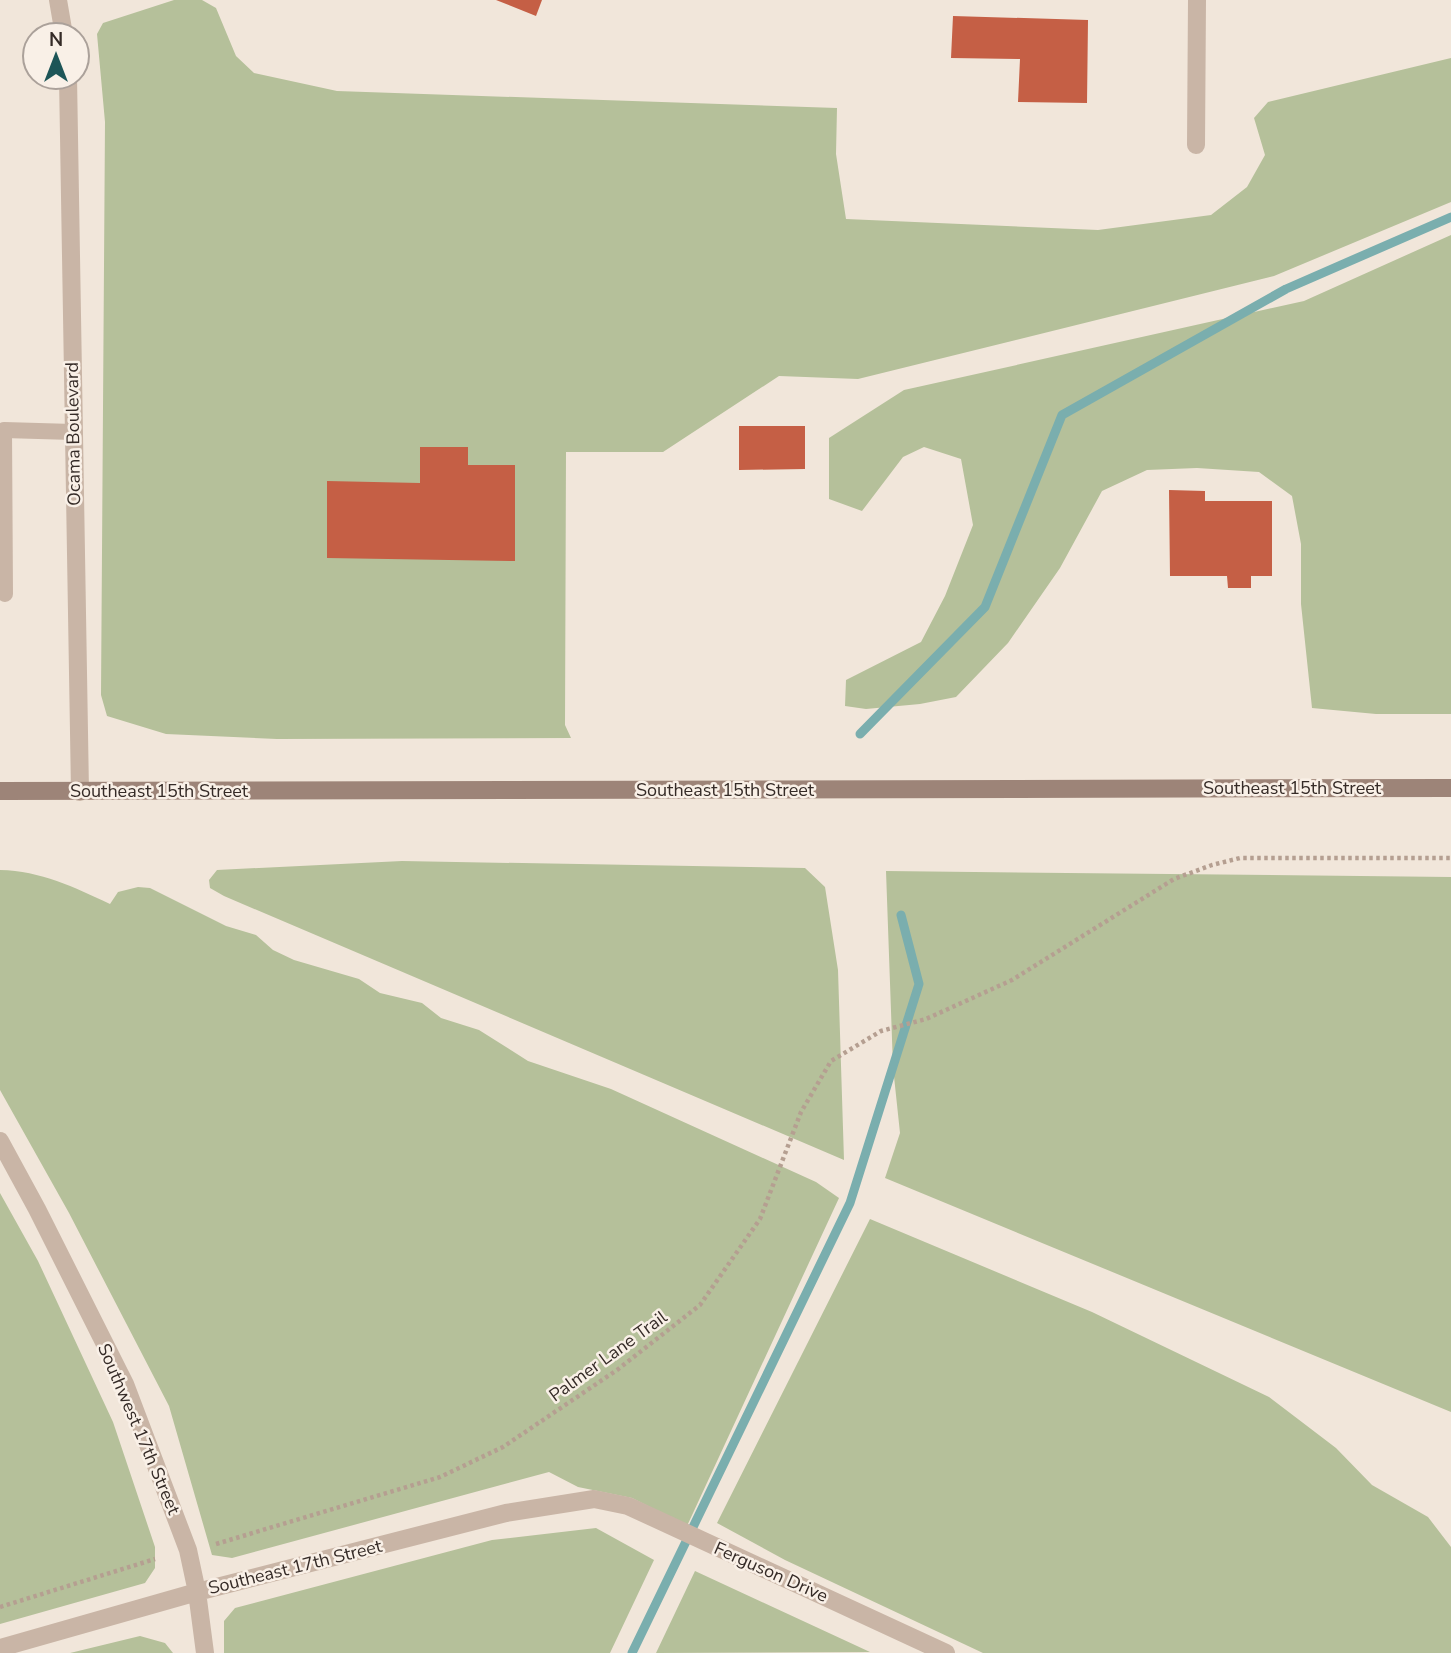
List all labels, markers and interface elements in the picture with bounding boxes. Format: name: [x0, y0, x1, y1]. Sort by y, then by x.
north arrow: [21, 21, 91, 91]
text: N: [49, 27, 63, 53]
street label: Ocama Boulevard: [60, 362, 86, 506]
street label: Southeast 15th Street: [1203, 776, 1382, 800]
street label: Southeast 15th Street: [636, 778, 815, 802]
street label: Southeast 15th Street: [70, 779, 249, 803]
street label: Palmer Lane Trail: [544, 1305, 672, 1407]
street label: Southwest 17th Street: [92, 1340, 186, 1519]
street label: Southeast 17th Street: [206, 1534, 385, 1600]
street label: Ferguson Drive: [710, 1536, 832, 1608]

